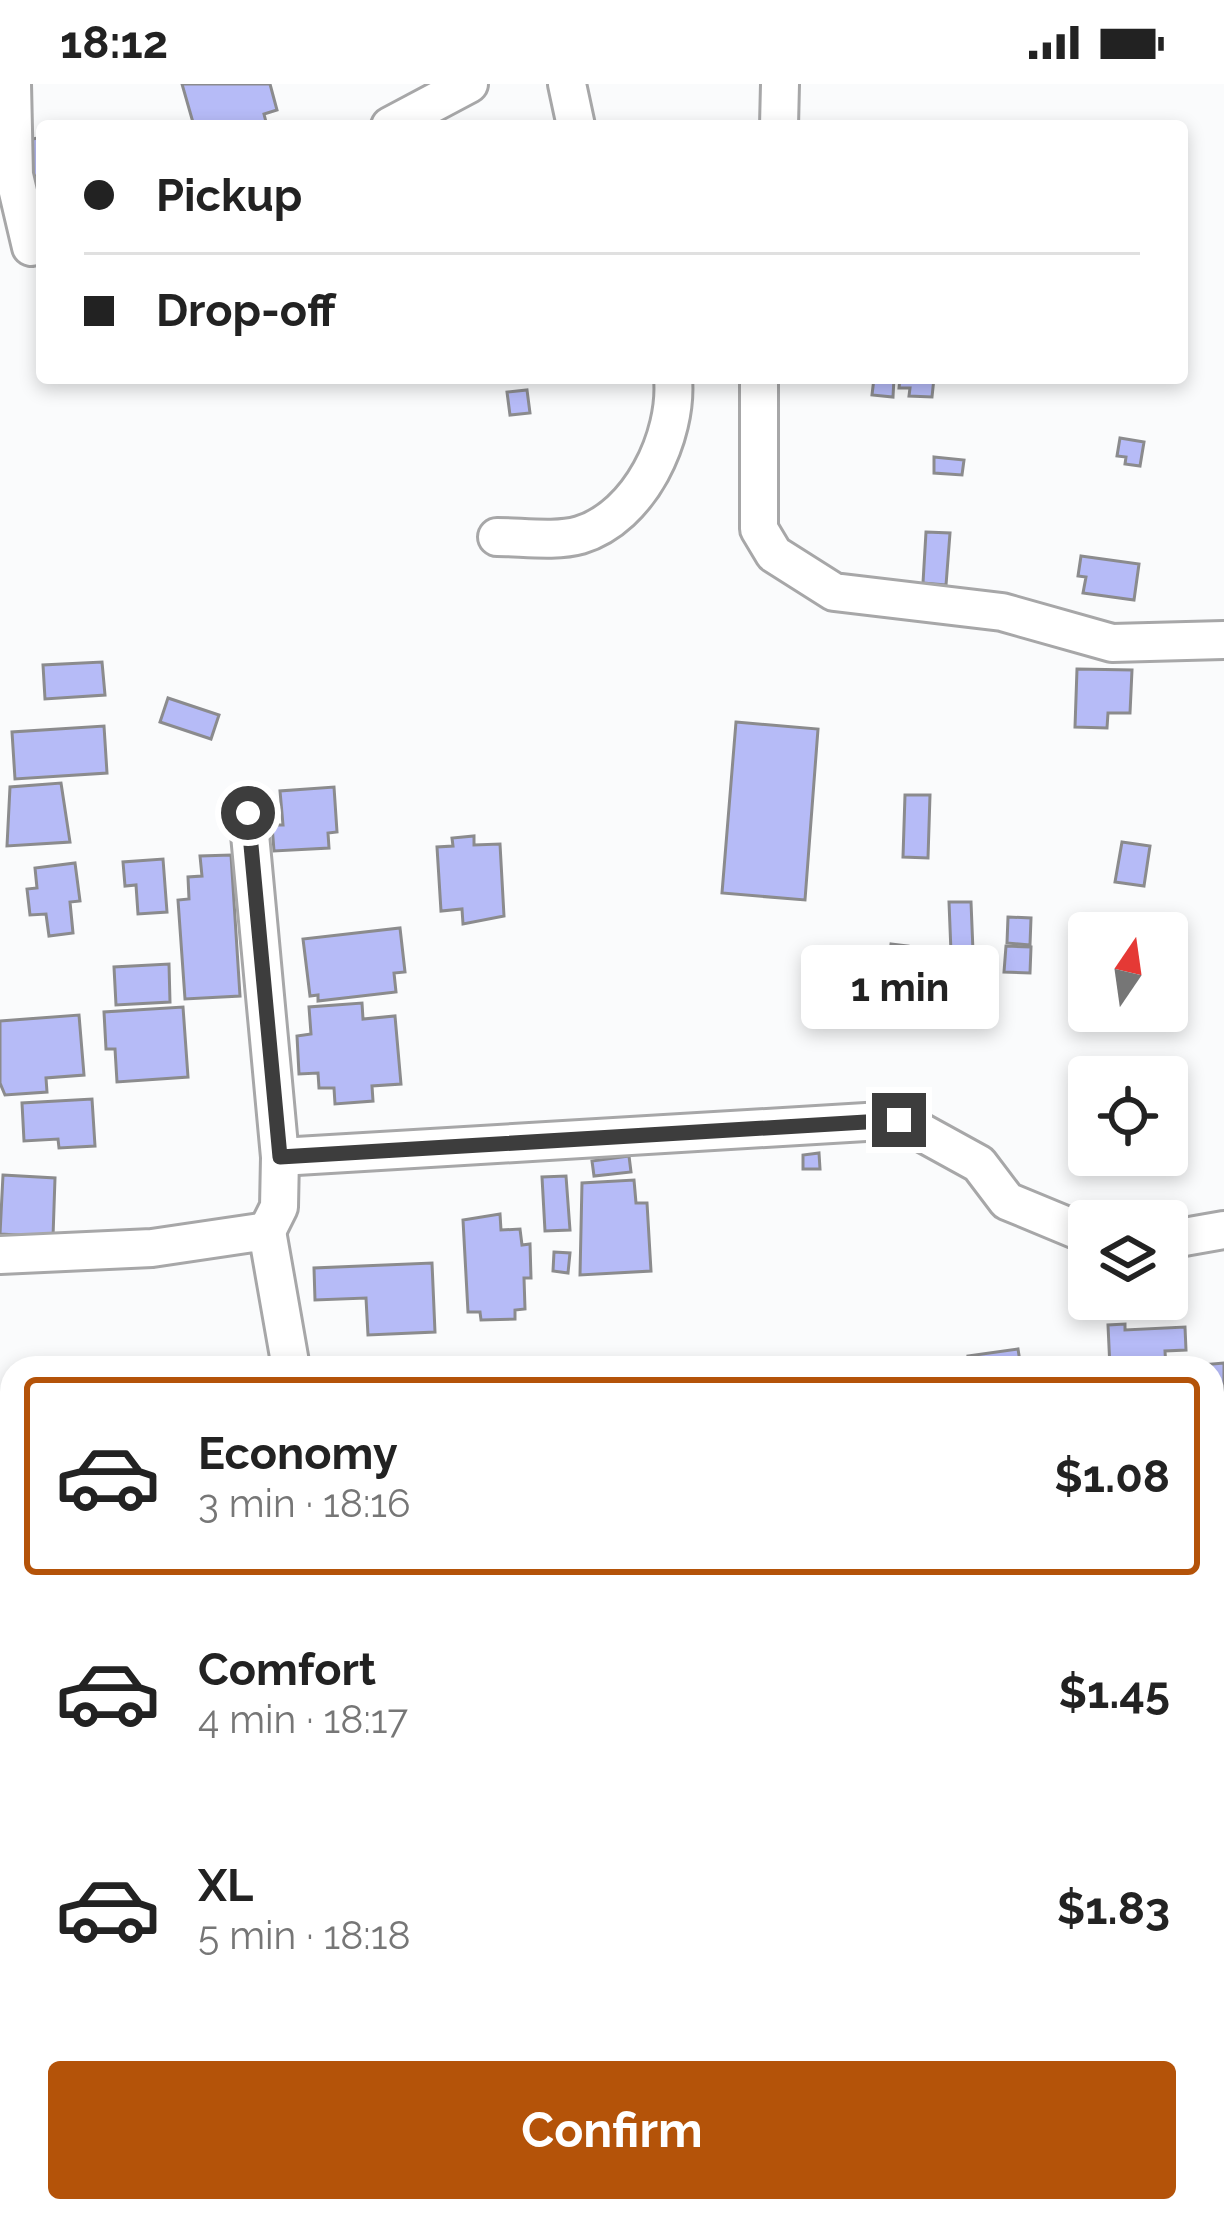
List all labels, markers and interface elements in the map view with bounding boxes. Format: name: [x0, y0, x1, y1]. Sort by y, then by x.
text: 18:12: [60, 16, 168, 69]
text: Pickup: [156, 169, 302, 222]
text: Drop-off: [156, 284, 336, 337]
route start: [221, 786, 275, 840]
north arrow: [1068, 912, 1188, 1032]
map controls: [1068, 912, 1188, 1320]
callout: 1 min: [800, 946, 998, 1030]
text: 1 min: [851, 964, 949, 1010]
button: locate: [1068, 1056, 1188, 1176]
route end: [872, 1093, 926, 1147]
button: layers: [1068, 1200, 1188, 1320]
icon: car: [54, 1422, 162, 1530]
text: Economy: [198, 1427, 398, 1480]
text: $1.08: [1054, 1450, 1170, 1503]
text: 3 min · 18:16: [198, 1480, 410, 1526]
icon: car: [54, 1638, 162, 1746]
text: Comfort: [198, 1643, 376, 1696]
text: $1.45: [1058, 1666, 1170, 1719]
text: 4 min · 18:17: [198, 1696, 408, 1742]
icon: car: [54, 1854, 162, 1962]
text: XL: [198, 1859, 253, 1912]
text: $1.83: [1057, 1882, 1170, 1935]
text: 5 min · 18:18: [198, 1912, 411, 1958]
button: Confirm: [48, 2061, 1176, 2199]

